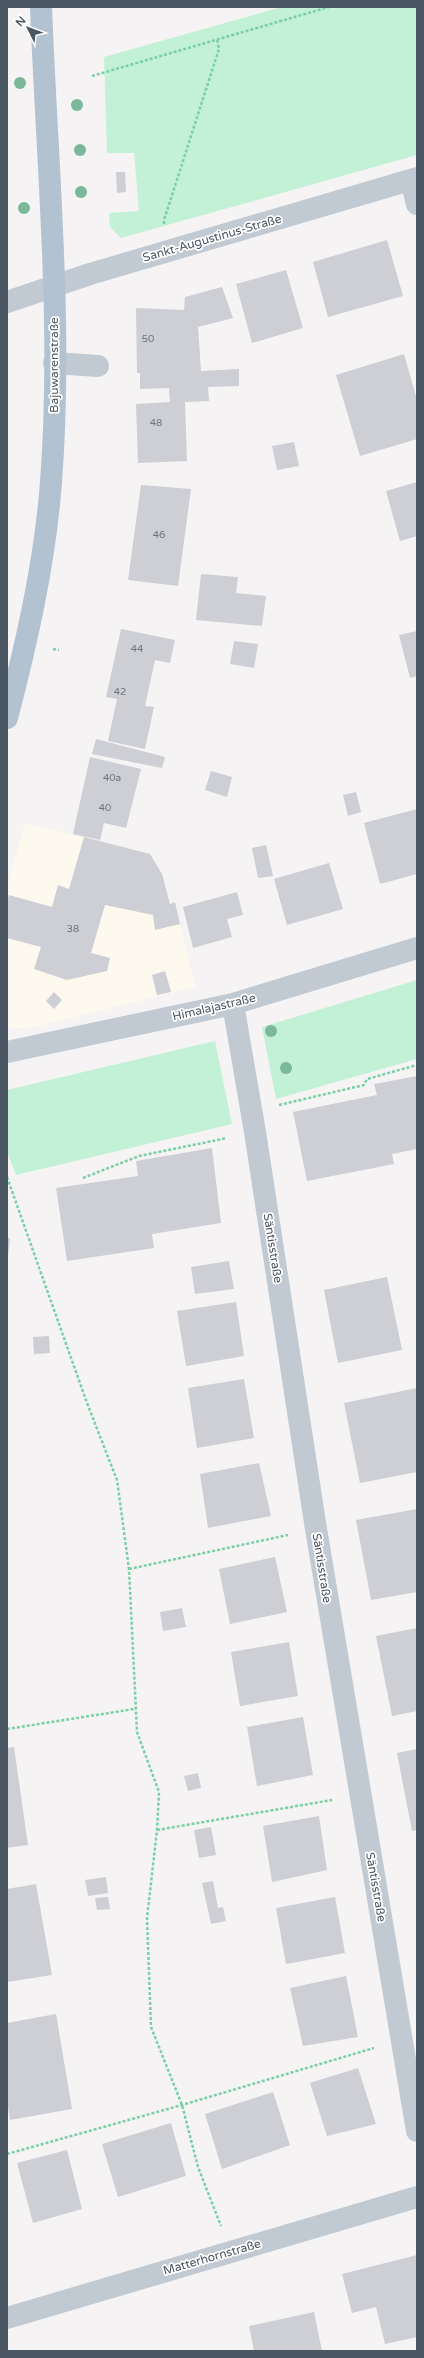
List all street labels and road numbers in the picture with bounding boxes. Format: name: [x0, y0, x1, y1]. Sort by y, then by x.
street label: Sankt-Augustinus-Straße: [141, 211, 283, 265]
street label: Bajuwarenstraße: [47, 317, 61, 413]
street label: Himalajastraße: [171, 991, 257, 1023]
street label: Säntisstraße: [261, 1212, 285, 1284]
street label: Säntisstraße: [310, 1532, 334, 1604]
street label: Säntisstraße: [363, 1851, 389, 1923]
street label: Matterhornstraße: [162, 2236, 263, 2278]

